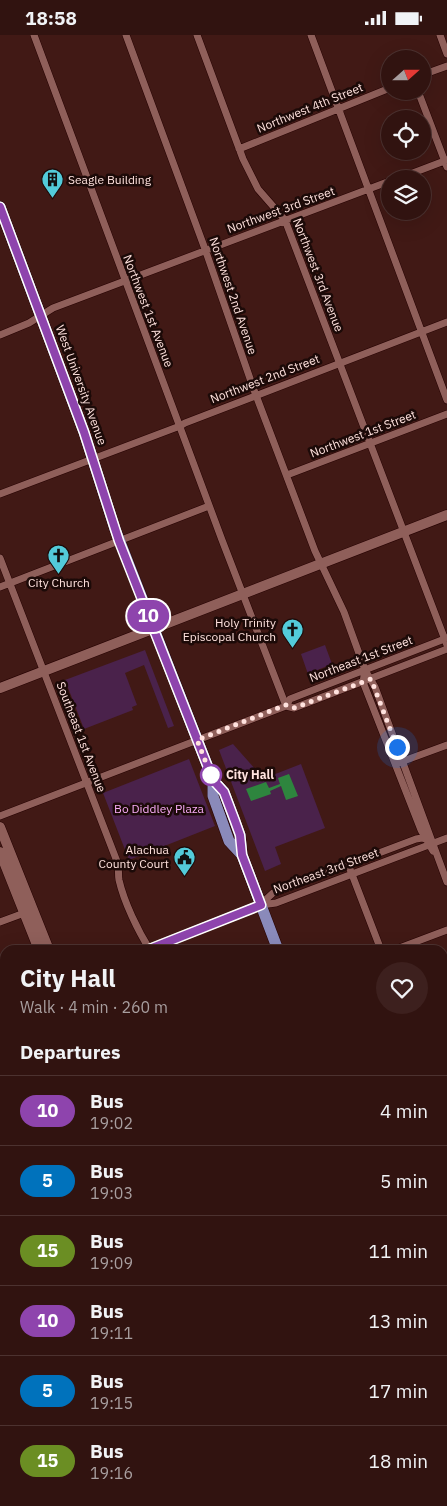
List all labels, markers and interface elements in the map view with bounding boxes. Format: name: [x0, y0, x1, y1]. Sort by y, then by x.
text: 18:58: [25, 6, 77, 30]
north arrow: [381, 50, 431, 100]
map controls: [381, 50, 431, 220]
street label: Northwest 4th Street: [255, 79, 365, 136]
button: locate: [381, 110, 431, 160]
building icon: Seagle Building: [40, 168, 64, 199]
button: layers: [381, 170, 431, 220]
place label: Seagle Building: [68, 172, 152, 187]
street label: Northwest 3rd Street: [225, 183, 337, 236]
street label: Northwest 3rd Avenue: [290, 216, 347, 334]
street label: Northwest 2nd Avenue: [206, 235, 261, 357]
street label: Northwest 1st Avenue: [120, 252, 177, 370]
street label: West University Avenue: [53, 323, 110, 447]
street label: Northwest 2nd Street: [208, 351, 322, 406]
street label: Northwest 1st Street: [308, 406, 418, 461]
church icon: City Church: [47, 544, 71, 575]
place label: City Church: [28, 575, 90, 590]
line badge: 10: [126, 600, 170, 632]
text: 10: [137, 604, 159, 627]
place label: Holy Trinity Episcopal Church: [183, 615, 276, 644]
church icon: Holy Trinity Episcopal Church: [280, 618, 304, 649]
street label: Northeast 1st Street: [307, 632, 415, 685]
street label: Southeast 1st Avenue: [53, 679, 110, 795]
your location: [385, 735, 410, 760]
marker: City Hall: [200, 764, 222, 786]
place label: City Hall: [226, 767, 274, 782]
park label: Bo Diddley Plaza: [114, 801, 205, 816]
place label: Alachua County Court: [99, 842, 170, 871]
public building icon: Alachua County Court: [173, 845, 197, 876]
street label: Northeast 3rd Street: [271, 845, 380, 897]
text: City Hall: [20, 962, 116, 994]
button: heart: [376, 962, 428, 1014]
text: Walk · 4 min · 260 m: [20, 997, 168, 1017]
text: Departures: [20, 1040, 120, 1064]
text: Bus: [90, 1089, 124, 1113]
text: 10: [37, 1099, 58, 1122]
text: 4 min: [380, 1099, 428, 1123]
text: 19:02: [90, 1113, 133, 1133]
text: Bus: [90, 1159, 124, 1183]
text: 5: [42, 1169, 53, 1192]
text: 5 min: [380, 1169, 428, 1193]
text: 19:03: [90, 1183, 133, 1203]
text: Bus: [90, 1229, 124, 1253]
text: 15: [37, 1239, 58, 1262]
text: 11 min: [369, 1239, 428, 1263]
text: 19:09: [90, 1253, 133, 1273]
text: Bus: [90, 1299, 124, 1323]
text: 10: [37, 1309, 58, 1332]
text: 13 min: [369, 1309, 428, 1333]
text: 19:11: [90, 1323, 133, 1343]
text: Bus: [90, 1369, 124, 1393]
text: 5: [42, 1379, 53, 1402]
text: 17 min: [369, 1379, 428, 1403]
text: 19:15: [90, 1393, 133, 1413]
text: Bus: [90, 1439, 124, 1463]
text: 15: [37, 1449, 58, 1472]
text: 18 min: [369, 1449, 428, 1473]
text: 19:16: [90, 1463, 133, 1483]

